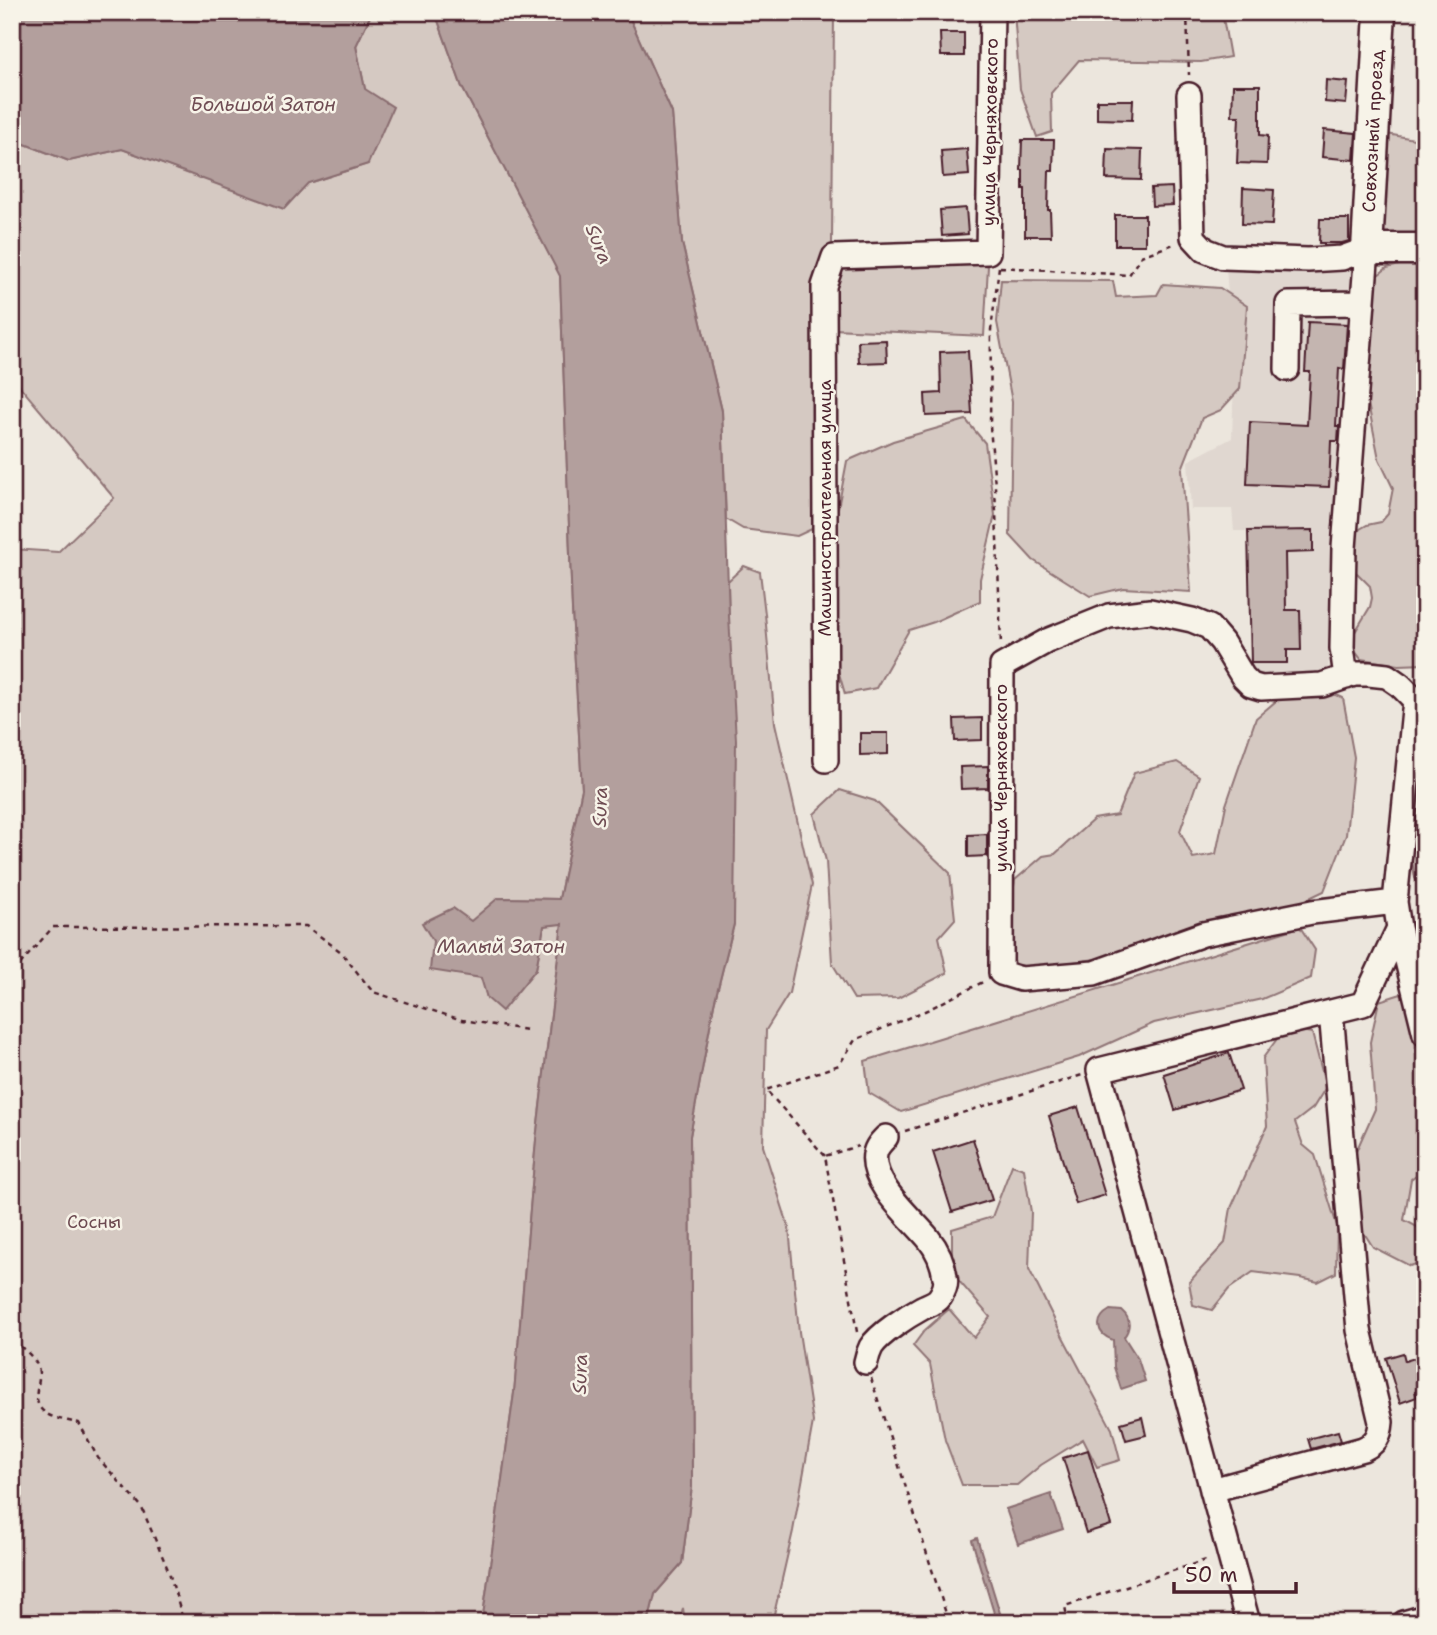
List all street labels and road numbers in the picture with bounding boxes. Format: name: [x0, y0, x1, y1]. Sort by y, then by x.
street label: улица Черняховского: [976, 38, 1004, 226]
street label: Совхозный проезд: [1357, 48, 1389, 213]
street label: Машиностроительная улица: [813, 379, 837, 637]
street label: улица Черняховского: [989, 684, 1013, 872]

